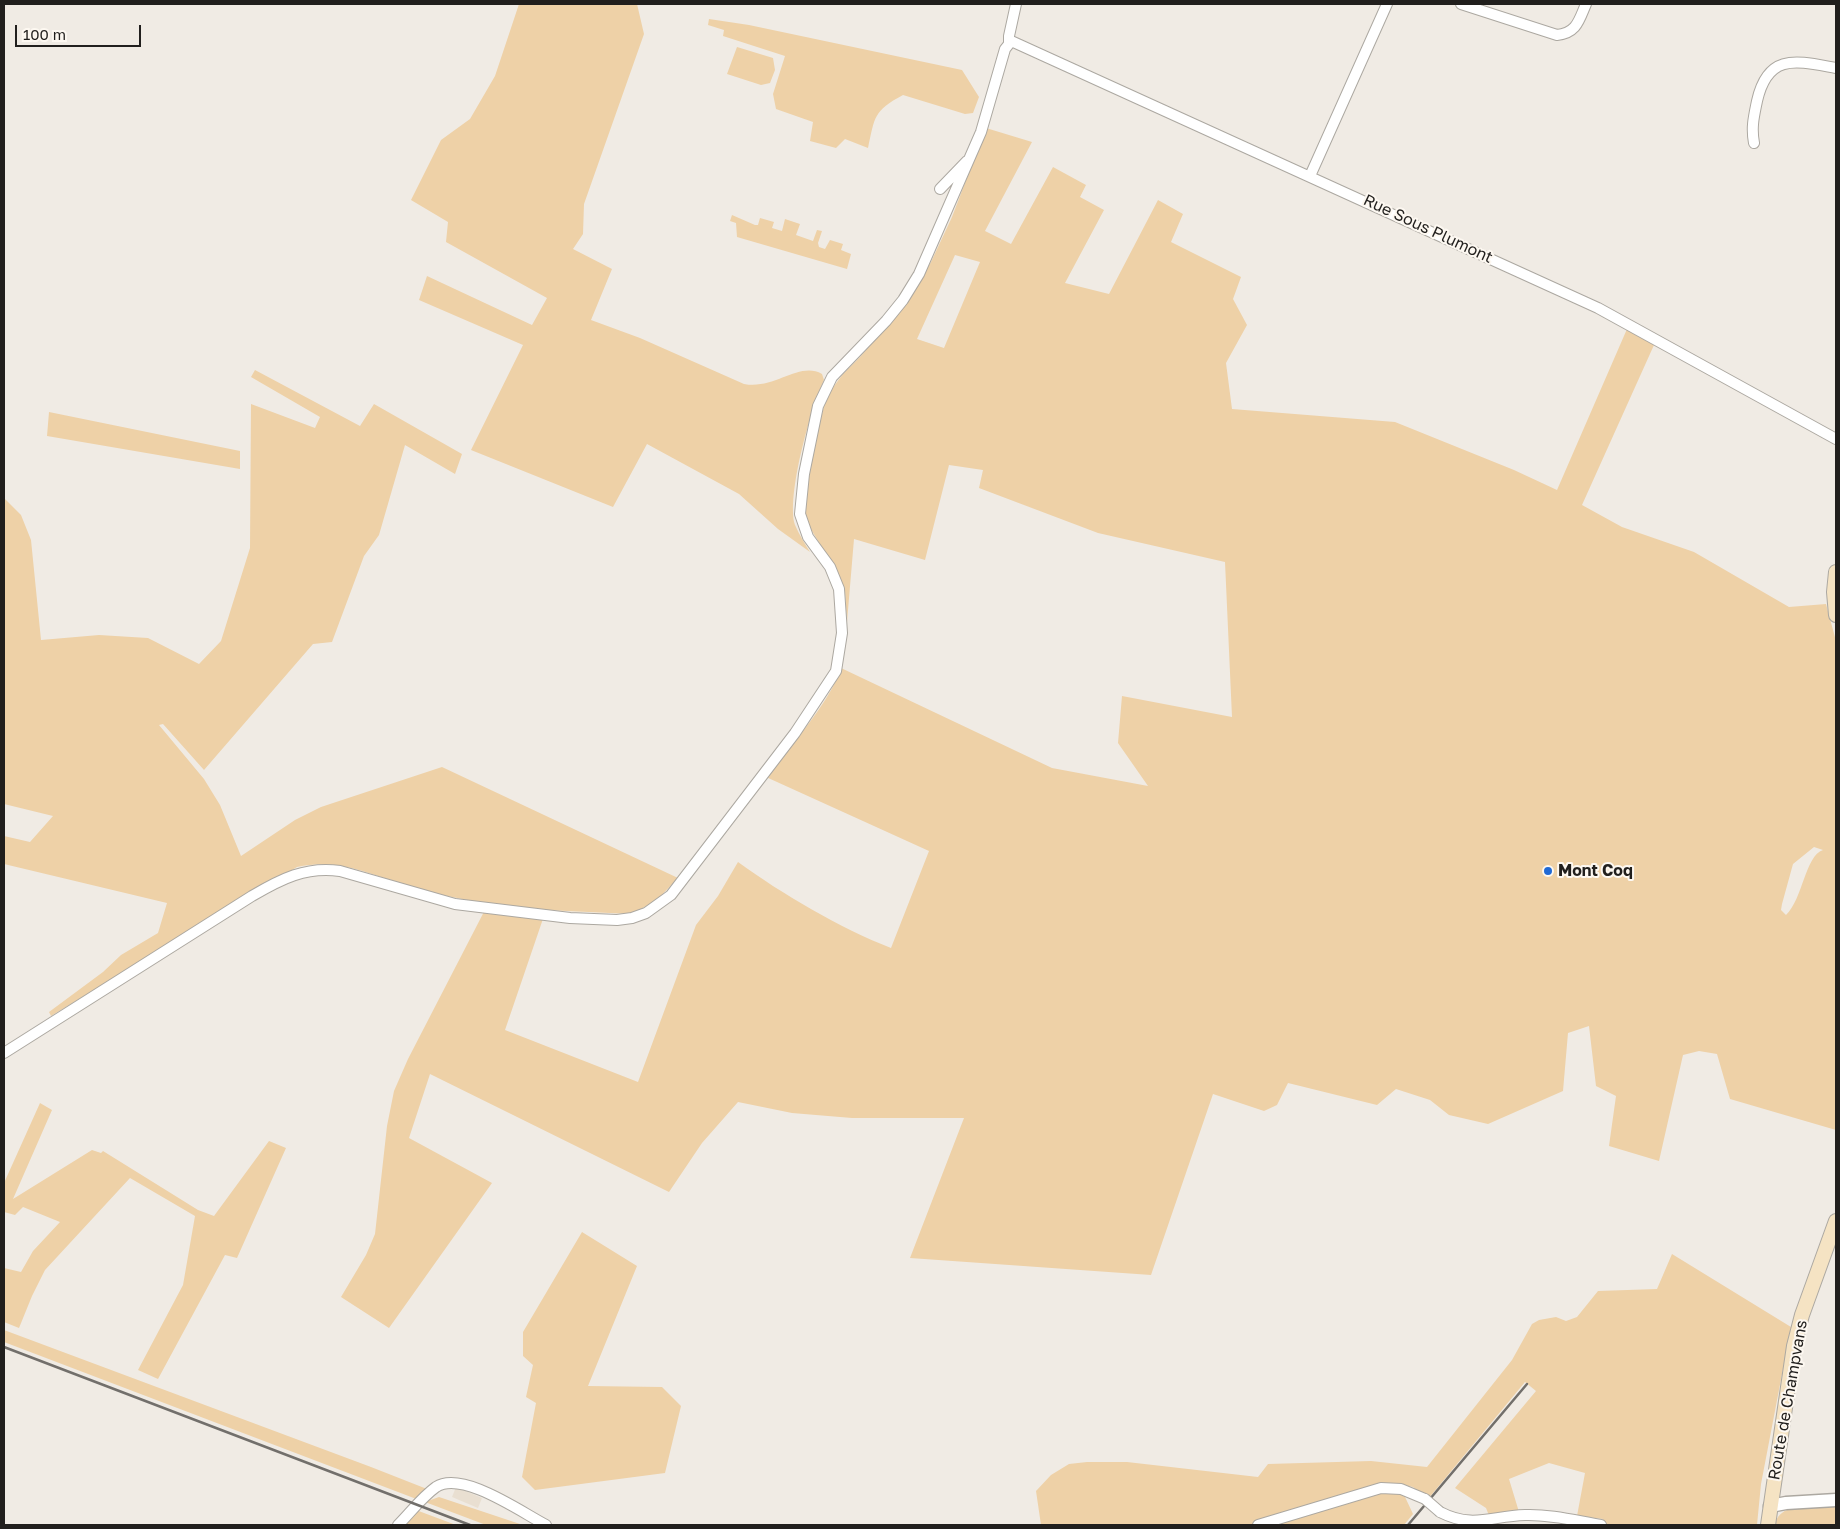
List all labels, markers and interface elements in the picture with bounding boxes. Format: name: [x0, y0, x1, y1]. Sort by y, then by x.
scale bar: [18, 15, 144, 47]
text: 100 m: [23, 25, 66, 43]
street label: Rue Sous Plumont: [1360, 191, 1496, 267]
place label: Mont Coq: [1558, 861, 1633, 881]
marker: Mont Coq: [1542, 865, 1554, 877]
street label: Route de Champvans: [1764, 1319, 1812, 1481]

